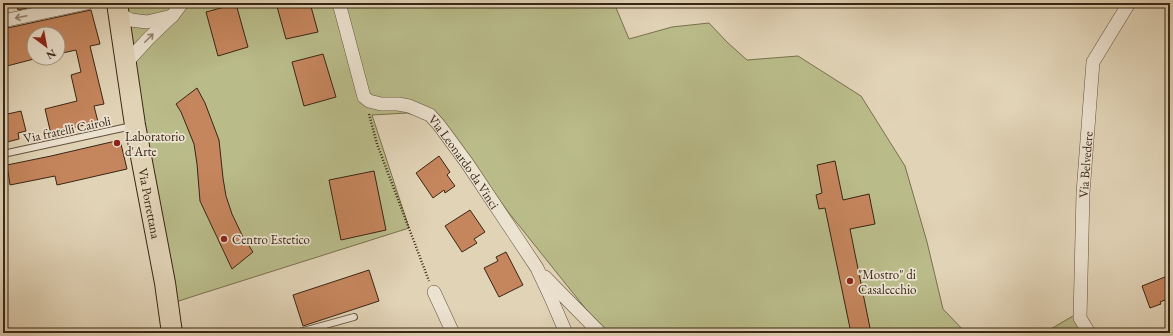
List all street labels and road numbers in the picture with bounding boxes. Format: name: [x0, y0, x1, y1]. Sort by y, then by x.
street label: Via Leonardo da Vinci: [425, 111, 503, 212]
street label: Via fratelli Cairoli: [22, 112, 112, 147]
street label: Via Belvedere: [1075, 131, 1097, 198]
street label: Via Porrettana: [134, 167, 165, 241]

